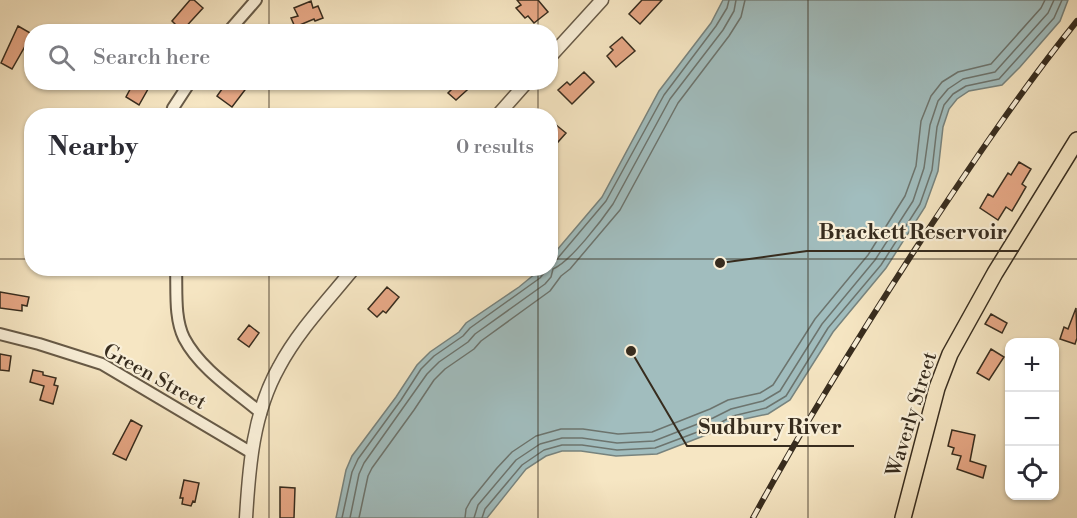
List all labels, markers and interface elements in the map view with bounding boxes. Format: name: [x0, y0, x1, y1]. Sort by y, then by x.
search box: [24, 24, 558, 90]
icon: search: [45, 41, 78, 74]
text: Search here: [93, 44, 210, 71]
text: Nearby: [48, 131, 138, 163]
text: 0 results: [456, 135, 534, 160]
callout: Brackett Reservoir: [807, 212, 1019, 251]
text: Brackett Reservoir: [819, 220, 1007, 246]
map controls: [1005, 338, 1059, 500]
button: +: [1005, 338, 1059, 392]
street label: Green Street: [98, 339, 210, 416]
street label: Waverly Street: [881, 349, 943, 481]
button: −: [1005, 392, 1059, 446]
callout: Sudbury River: [687, 407, 854, 446]
text: Sudbury River: [698, 415, 842, 441]
button: locate: [1005, 446, 1059, 500]

